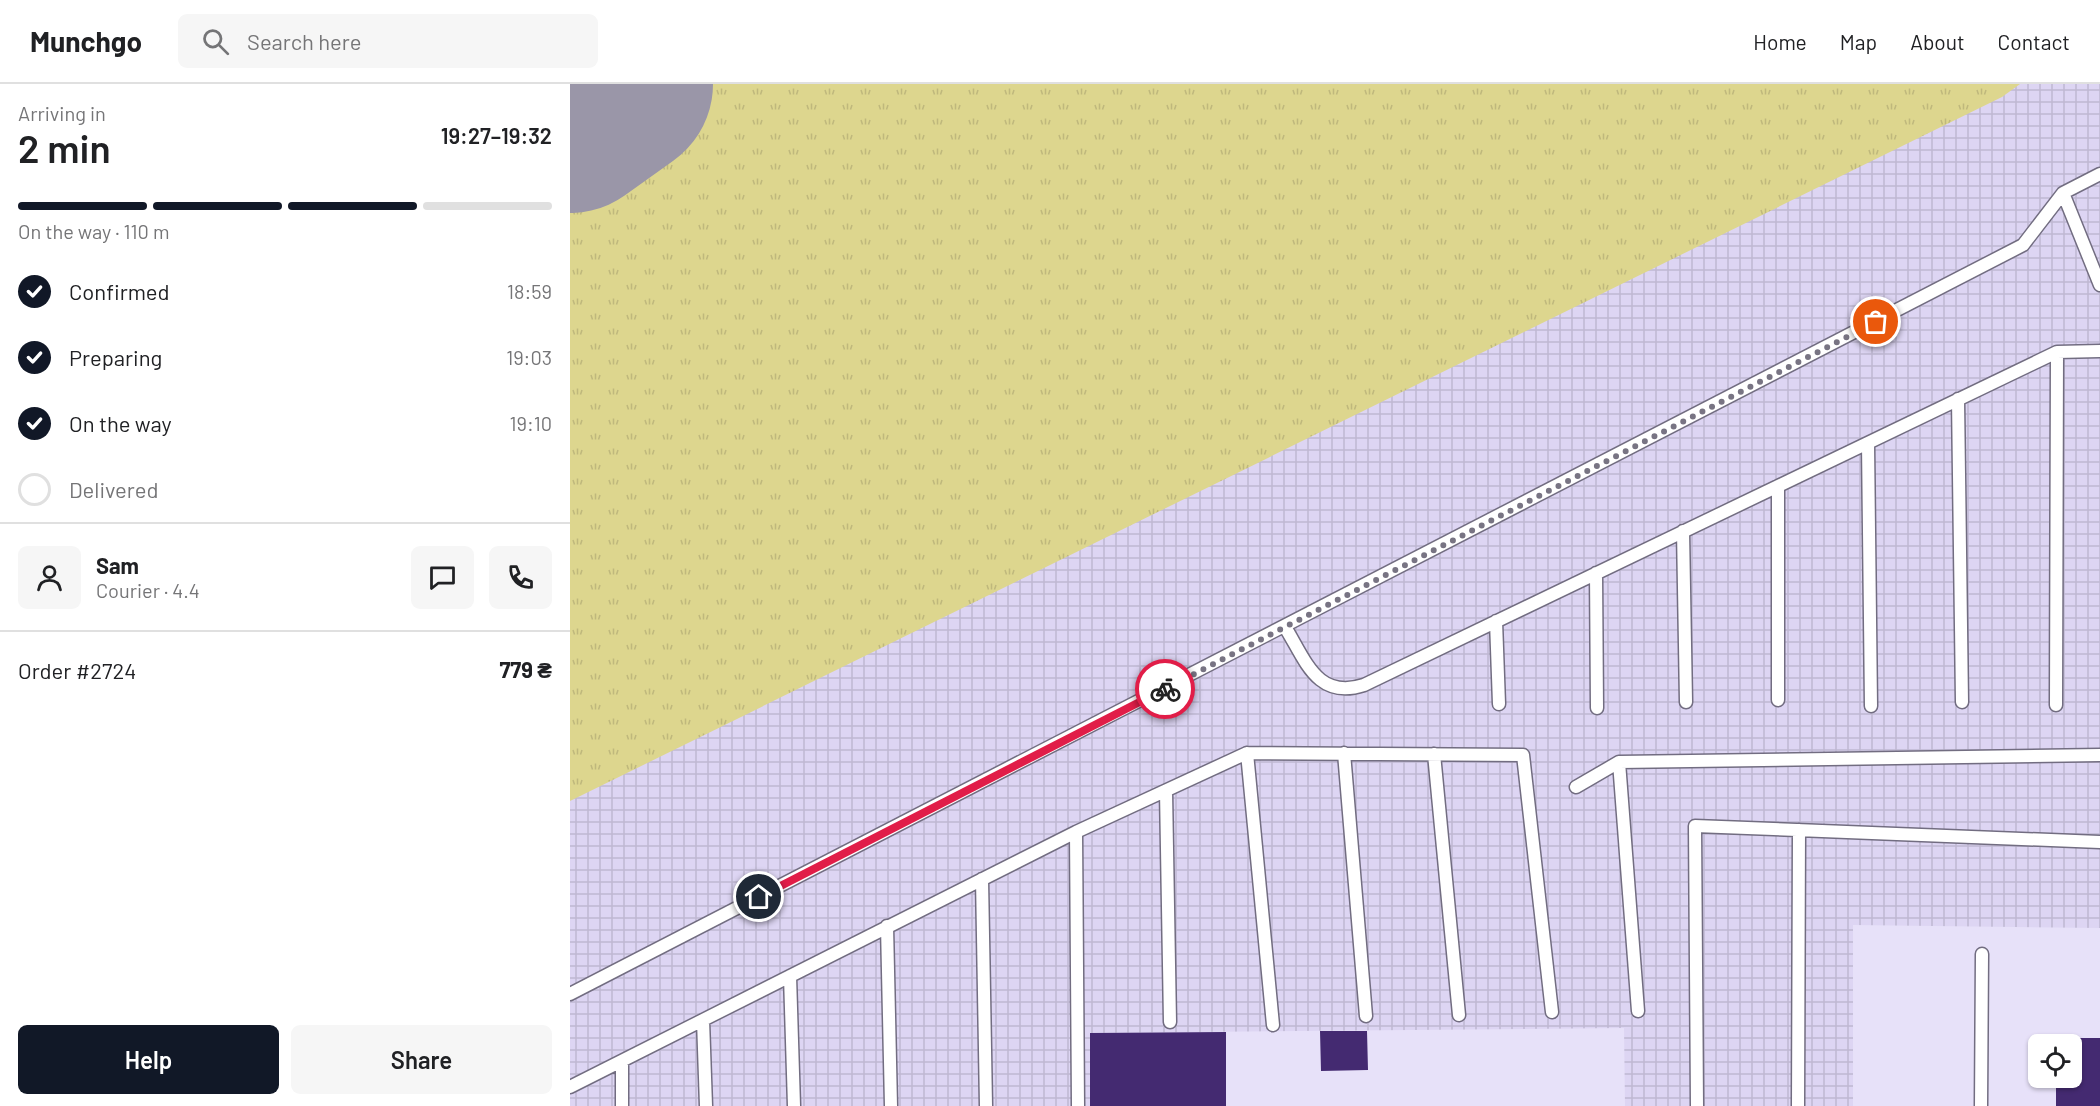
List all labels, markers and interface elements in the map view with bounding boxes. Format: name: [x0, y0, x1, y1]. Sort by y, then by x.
search box: [178, 14, 598, 68]
text: Munchgo: [30, 24, 142, 58]
icon: search: [199, 25, 232, 58]
text: Search here: [247, 28, 361, 54]
text: Home: [1753, 29, 1807, 54]
text: Map: [1840, 29, 1877, 54]
text: About: [1910, 29, 1965, 54]
text: Contact: [1998, 29, 2070, 54]
text: Arriving in: [18, 101, 106, 125]
text: 19:27–19:32: [441, 122, 552, 148]
text: 2 min: [18, 124, 111, 171]
text: On the way · 110 m: [18, 219, 169, 243]
icon: check: [18, 275, 51, 308]
text: Confirmed: [69, 278, 169, 304]
text: 18:59: [507, 279, 552, 303]
pin: [1850, 296, 1901, 347]
icon: bag: [1859, 305, 1892, 338]
icon: check: [18, 341, 51, 374]
text: Preparing: [69, 344, 162, 370]
text: 19:03: [506, 345, 552, 369]
icon: check: [18, 407, 51, 440]
text: On the way: [69, 410, 172, 436]
text: 19:10: [510, 411, 552, 435]
text: Delivered: [69, 476, 158, 502]
button: person: [18, 546, 81, 609]
button: chat: [411, 546, 474, 609]
button: phone: [489, 546, 552, 609]
text: Sam: [96, 552, 139, 578]
text: Courier · 4.4: [96, 578, 200, 602]
text: 779 ₴: [499, 656, 552, 682]
text: Order #2724: [18, 657, 136, 683]
courier: [1135, 659, 1195, 719]
icon: bike: [1149, 673, 1182, 706]
pin: [733, 871, 784, 922]
icon: home: [742, 880, 775, 913]
button: Help: [18, 1025, 279, 1094]
button: Share: [291, 1025, 552, 1094]
map controls: [2028, 1034, 2082, 1088]
button: locate: [2028, 1034, 2082, 1088]

